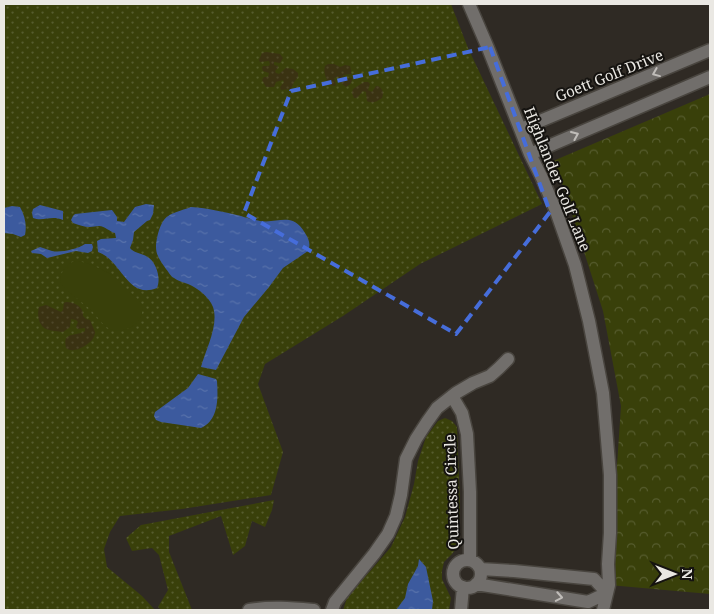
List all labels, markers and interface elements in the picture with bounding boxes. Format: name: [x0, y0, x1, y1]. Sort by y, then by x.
street label: Goett Golf Drive: [552, 44, 666, 106]
one-way arrow: [652, 66, 661, 77]
street label: Highlander Golf Lane: [520, 104, 596, 254]
one-way arrow: [570, 130, 579, 141]
street label: Quintessa Circle: [439, 434, 463, 550]
north arrow: [649, 549, 699, 599]
text: N: [678, 568, 697, 580]
one-way arrow: [555, 592, 563, 602]

